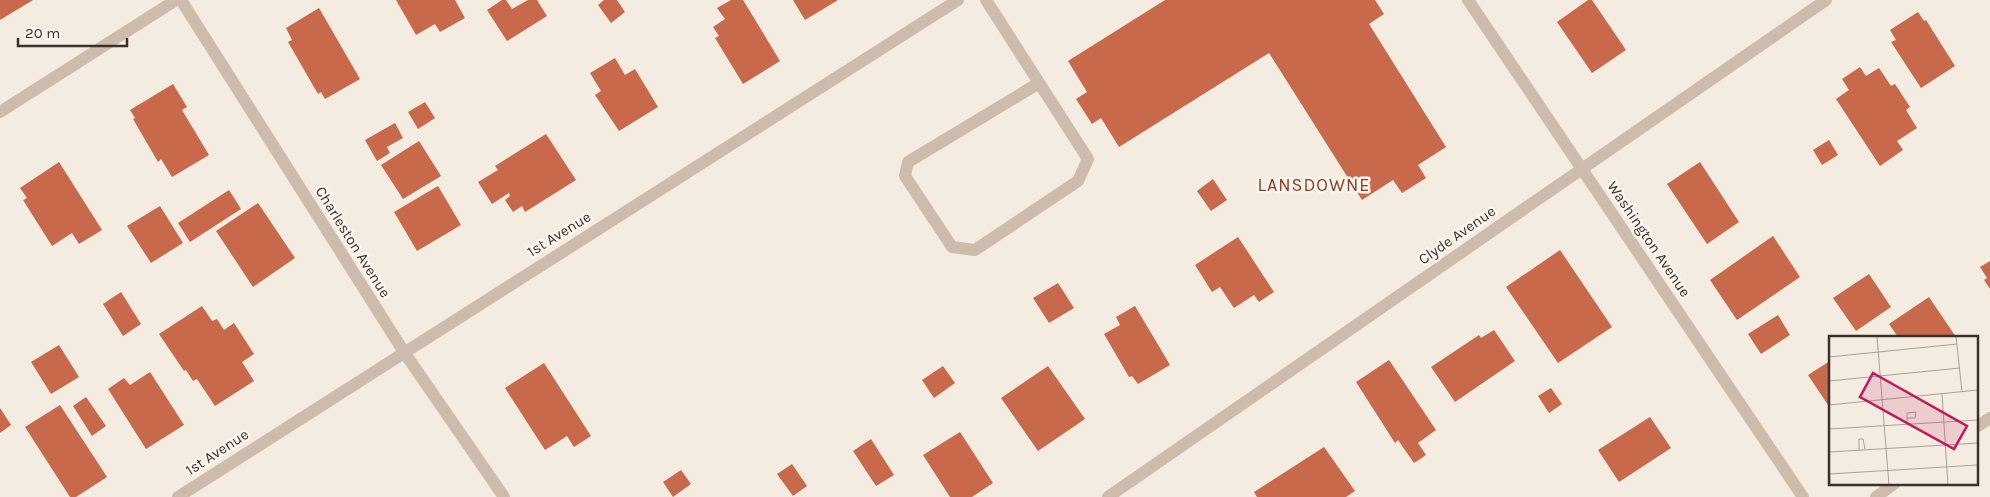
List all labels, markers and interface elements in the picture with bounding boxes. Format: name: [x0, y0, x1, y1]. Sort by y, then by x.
scale bar: [18, 15, 126, 47]
text: 20 m: [25, 24, 60, 42]
district label: LANSDOWNE: [1258, 174, 1370, 196]
street label: Washington Avenue: [1604, 178, 1694, 300]
street label: Charleston Avenue: [312, 183, 394, 301]
street label: Clyde Avenue: [1415, 202, 1499, 268]
street label: 1st Avenue: [524, 207, 594, 261]
inset map: [1829, 336, 1978, 484]
street label: 1st Avenue: [182, 425, 252, 479]

